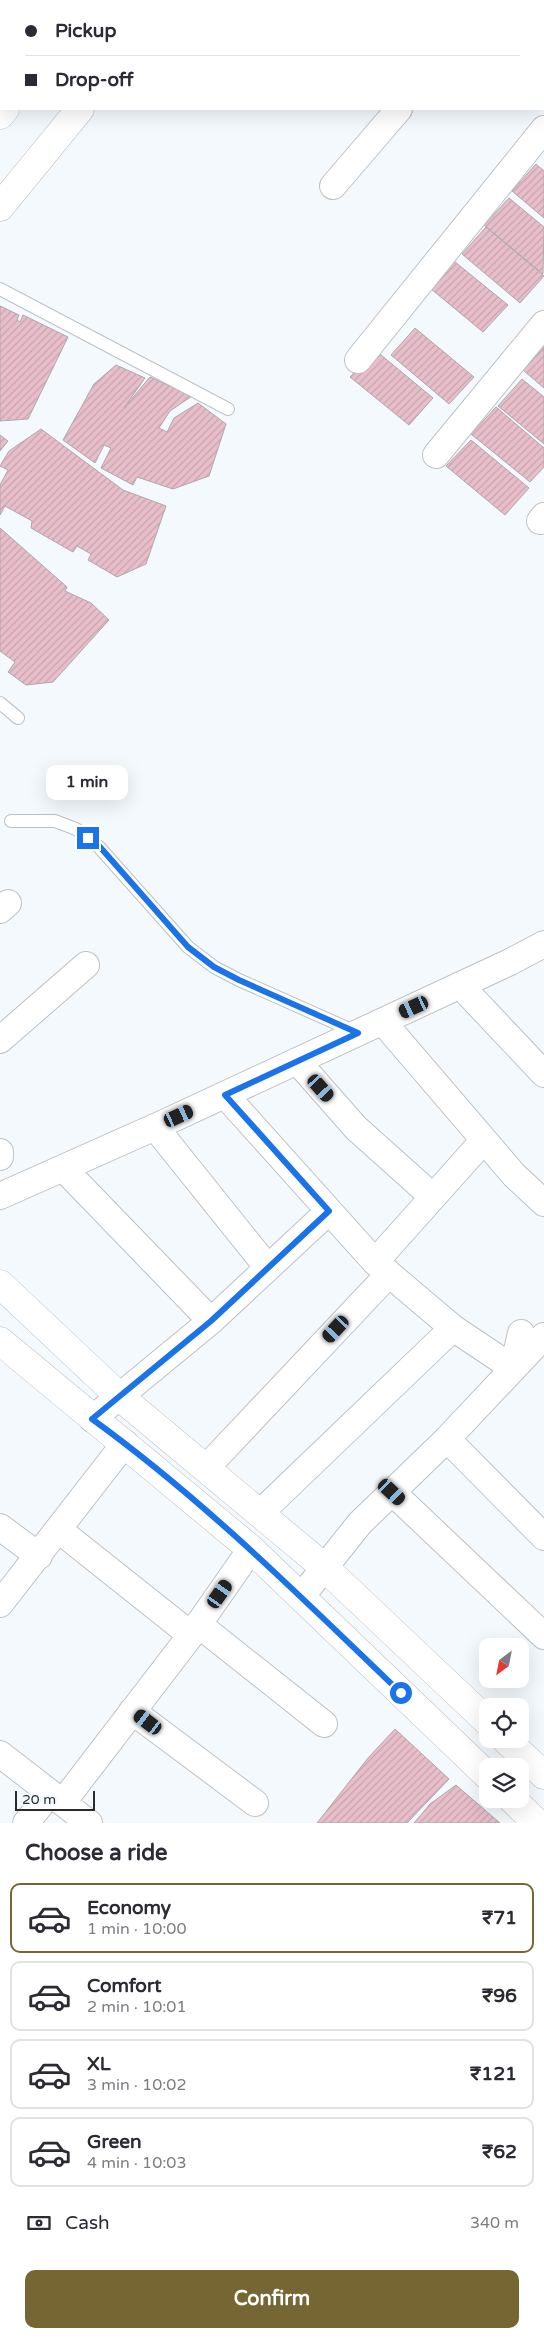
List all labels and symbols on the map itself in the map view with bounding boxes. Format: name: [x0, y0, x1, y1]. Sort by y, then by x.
callout: 1 min: [47, 766, 129, 800]
route end: [77, 827, 99, 849]
car: [397, 994, 430, 1020]
car: [305, 1072, 336, 1104]
car: [162, 1103, 195, 1129]
car: [320, 1313, 351, 1345]
car: [375, 1476, 408, 1508]
car: [205, 1577, 234, 1611]
north arrow: [479, 1638, 529, 1688]
route start: [390, 1682, 412, 1704]
car: [131, 1707, 164, 1737]
scale bar: [15, 1788, 95, 1811]

